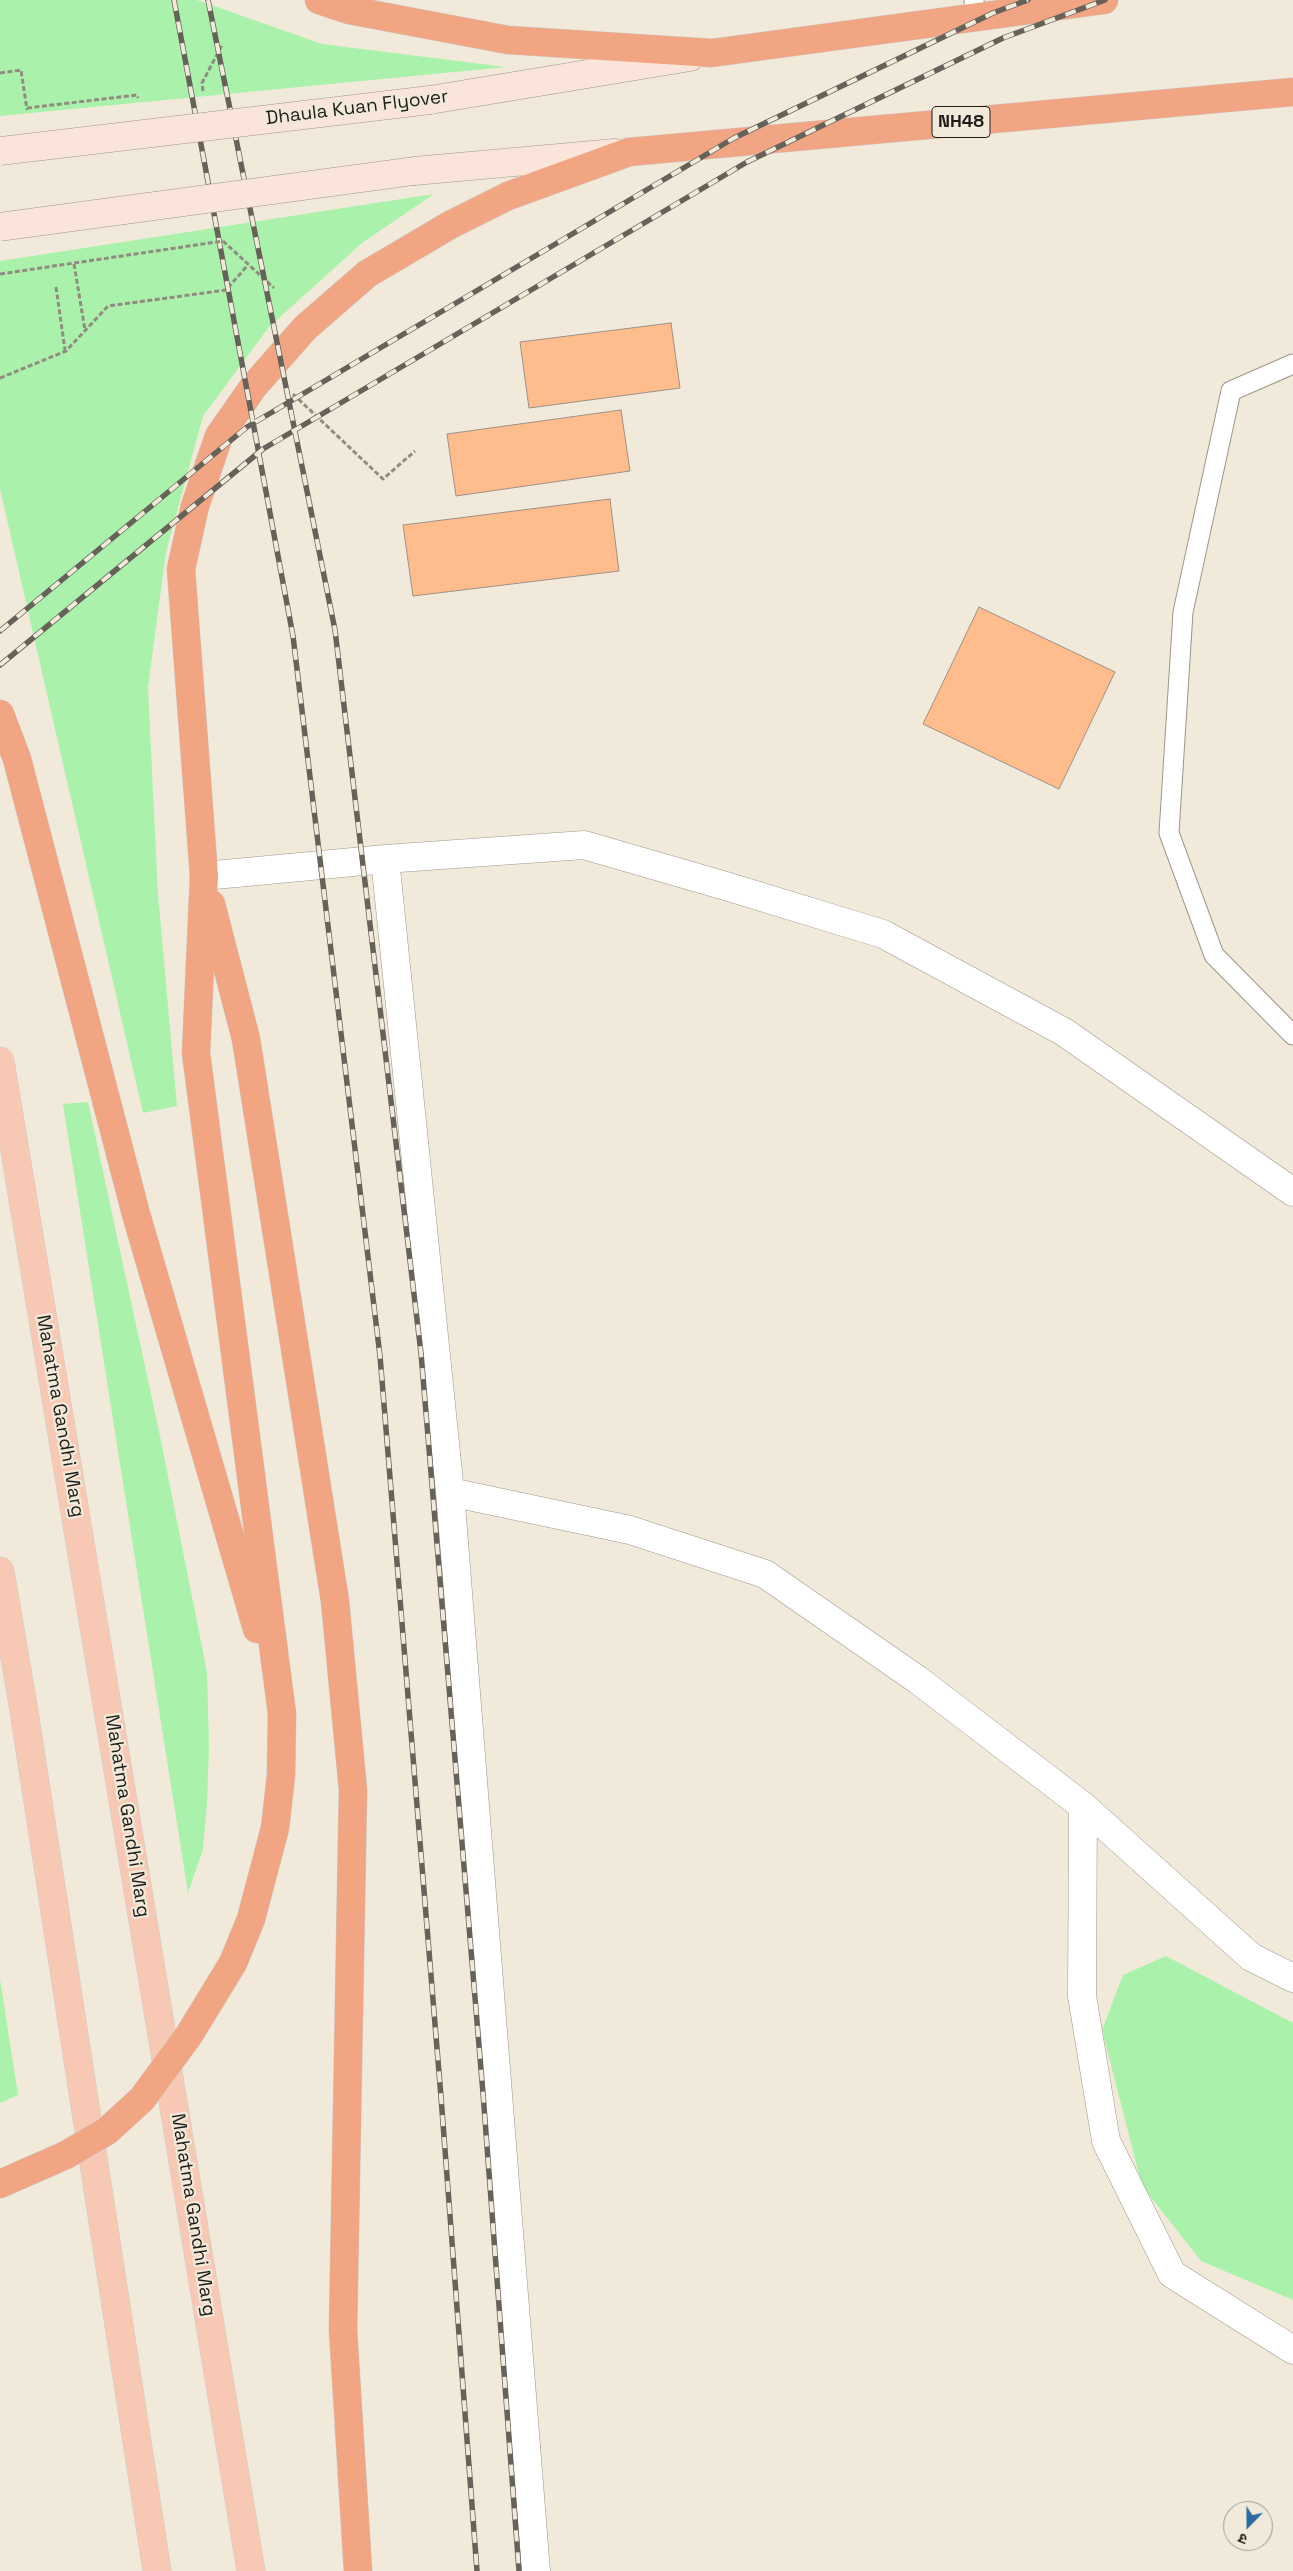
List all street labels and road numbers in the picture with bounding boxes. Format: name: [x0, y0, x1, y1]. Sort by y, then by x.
street label: Dhaula Kuan Flyover: [264, 85, 450, 131]
road number: NH48: [932, 106, 990, 138]
street label: Mahatma Gandhi Marg: [31, 1313, 89, 1519]
street label: Mahatma Gandhi Marg: [100, 1713, 154, 1919]
street label: Mahatma Gandhi Marg: [166, 2112, 220, 2318]

